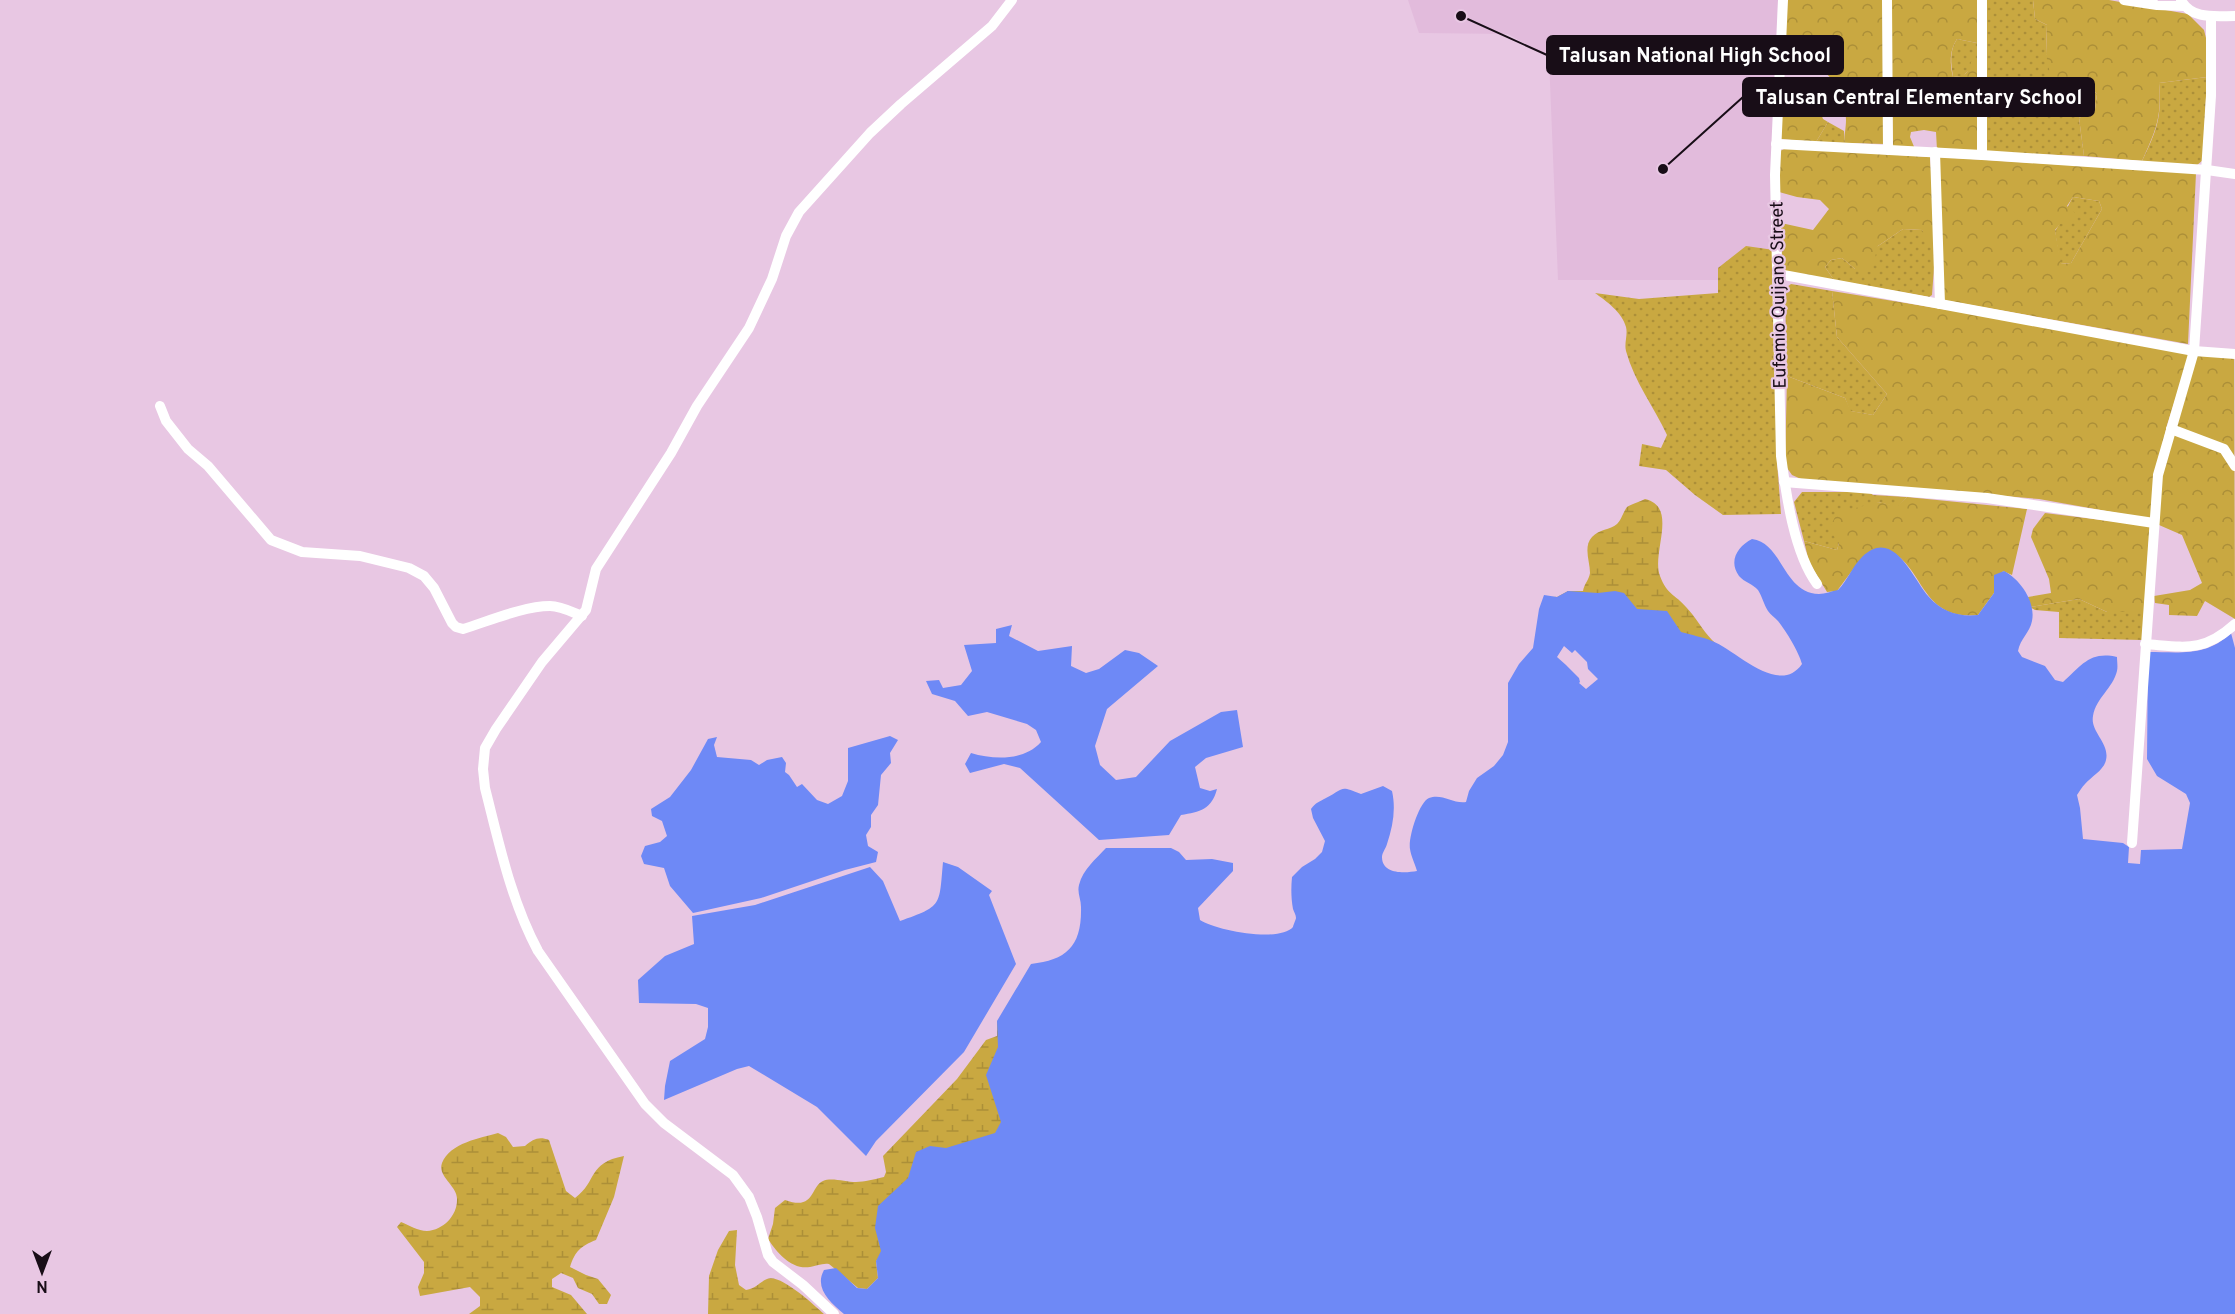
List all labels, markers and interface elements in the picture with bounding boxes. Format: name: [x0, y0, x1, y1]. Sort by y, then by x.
callout: Talusan National High School: [1547, 36, 1843, 74]
text: Talusan National High School: [1559, 44, 1831, 70]
callout: Talusan Central Elementary School: [1743, 78, 2094, 116]
text: Talusan Central Elementary School: [1756, 86, 2082, 112]
street label: Eufemio Quijano Street: [1766, 201, 1793, 389]
north arrow: [12, 1242, 72, 1302]
text: N: [36, 1275, 48, 1295]

